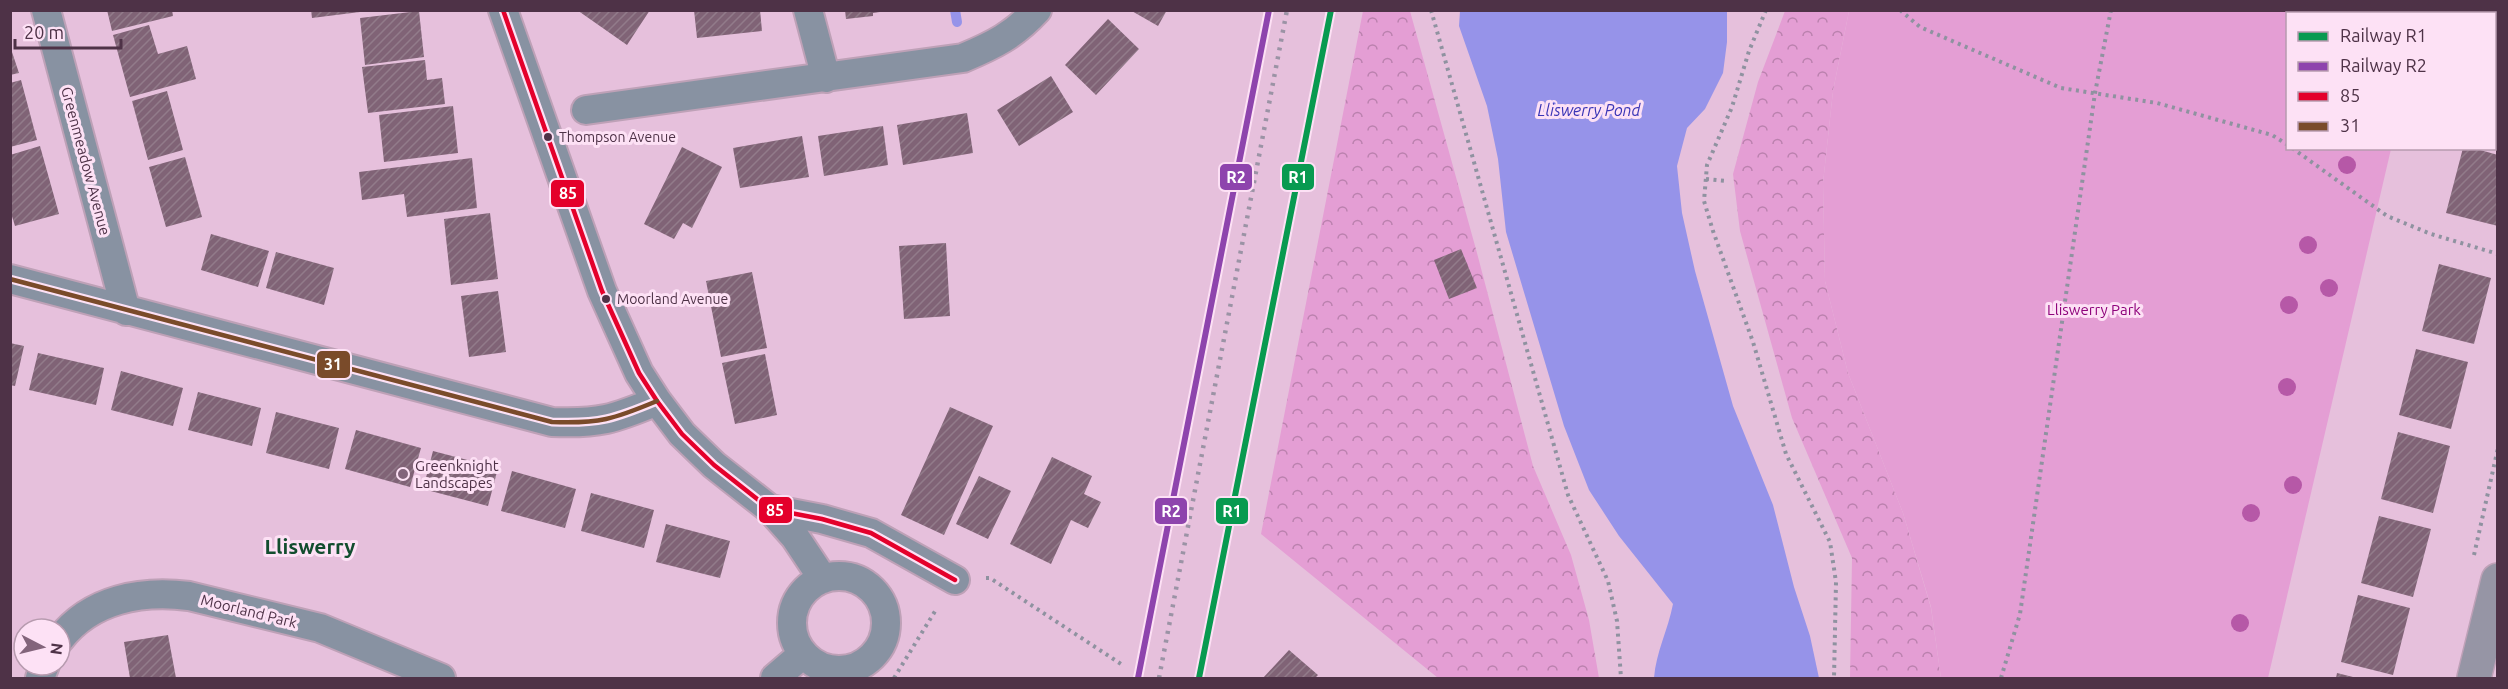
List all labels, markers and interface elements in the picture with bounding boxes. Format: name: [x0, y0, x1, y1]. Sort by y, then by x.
scale bar: [15, 12, 122, 50]
legend: [2286, 12, 2496, 150]
text: 20 m: [24, 22, 64, 42]
text: Railway R1: [2340, 25, 2427, 45]
text: Railway R2: [2340, 55, 2427, 75]
street label: Greenmeadow Avenue: [58, 85, 114, 237]
text: 85: [2340, 85, 2360, 105]
water label: Lliswerry Pond: [1538, 101, 1642, 119]
text: 31: [2340, 115, 2360, 135]
place label: Thompson Avenue: [559, 129, 676, 145]
marker: Thompson Avenue: [542, 131, 554, 143]
line badge: R2: [1219, 163, 1253, 191]
line badge: R1: [1281, 163, 1315, 191]
text: R2: [1226, 168, 1246, 186]
text: R1: [1288, 168, 1308, 186]
line badge: 85: [550, 179, 585, 208]
text: 85: [559, 184, 577, 202]
place label: Moorland Avenue: [617, 291, 728, 307]
marker: Moorland Avenue: [600, 293, 612, 305]
park label: Lliswerry Park: [2047, 301, 2141, 318]
line badge: 31: [316, 350, 351, 379]
text: 31: [324, 355, 342, 373]
place label: Greenknight Landscapes: [415, 457, 499, 491]
marker: Greenknight Landscapes: [396, 467, 410, 481]
line badge: 85: [758, 496, 793, 524]
line badge: R2: [1154, 497, 1188, 525]
line badge: R1: [1215, 497, 1249, 525]
text: 85: [766, 501, 784, 519]
text: R2: [1161, 502, 1181, 520]
text: R1: [1222, 502, 1242, 520]
district label: Lliswerry: [264, 534, 356, 558]
street label: Moorland Park: [199, 591, 299, 631]
north arrow: [12, 617, 72, 677]
text: N: [47, 642, 67, 656]

